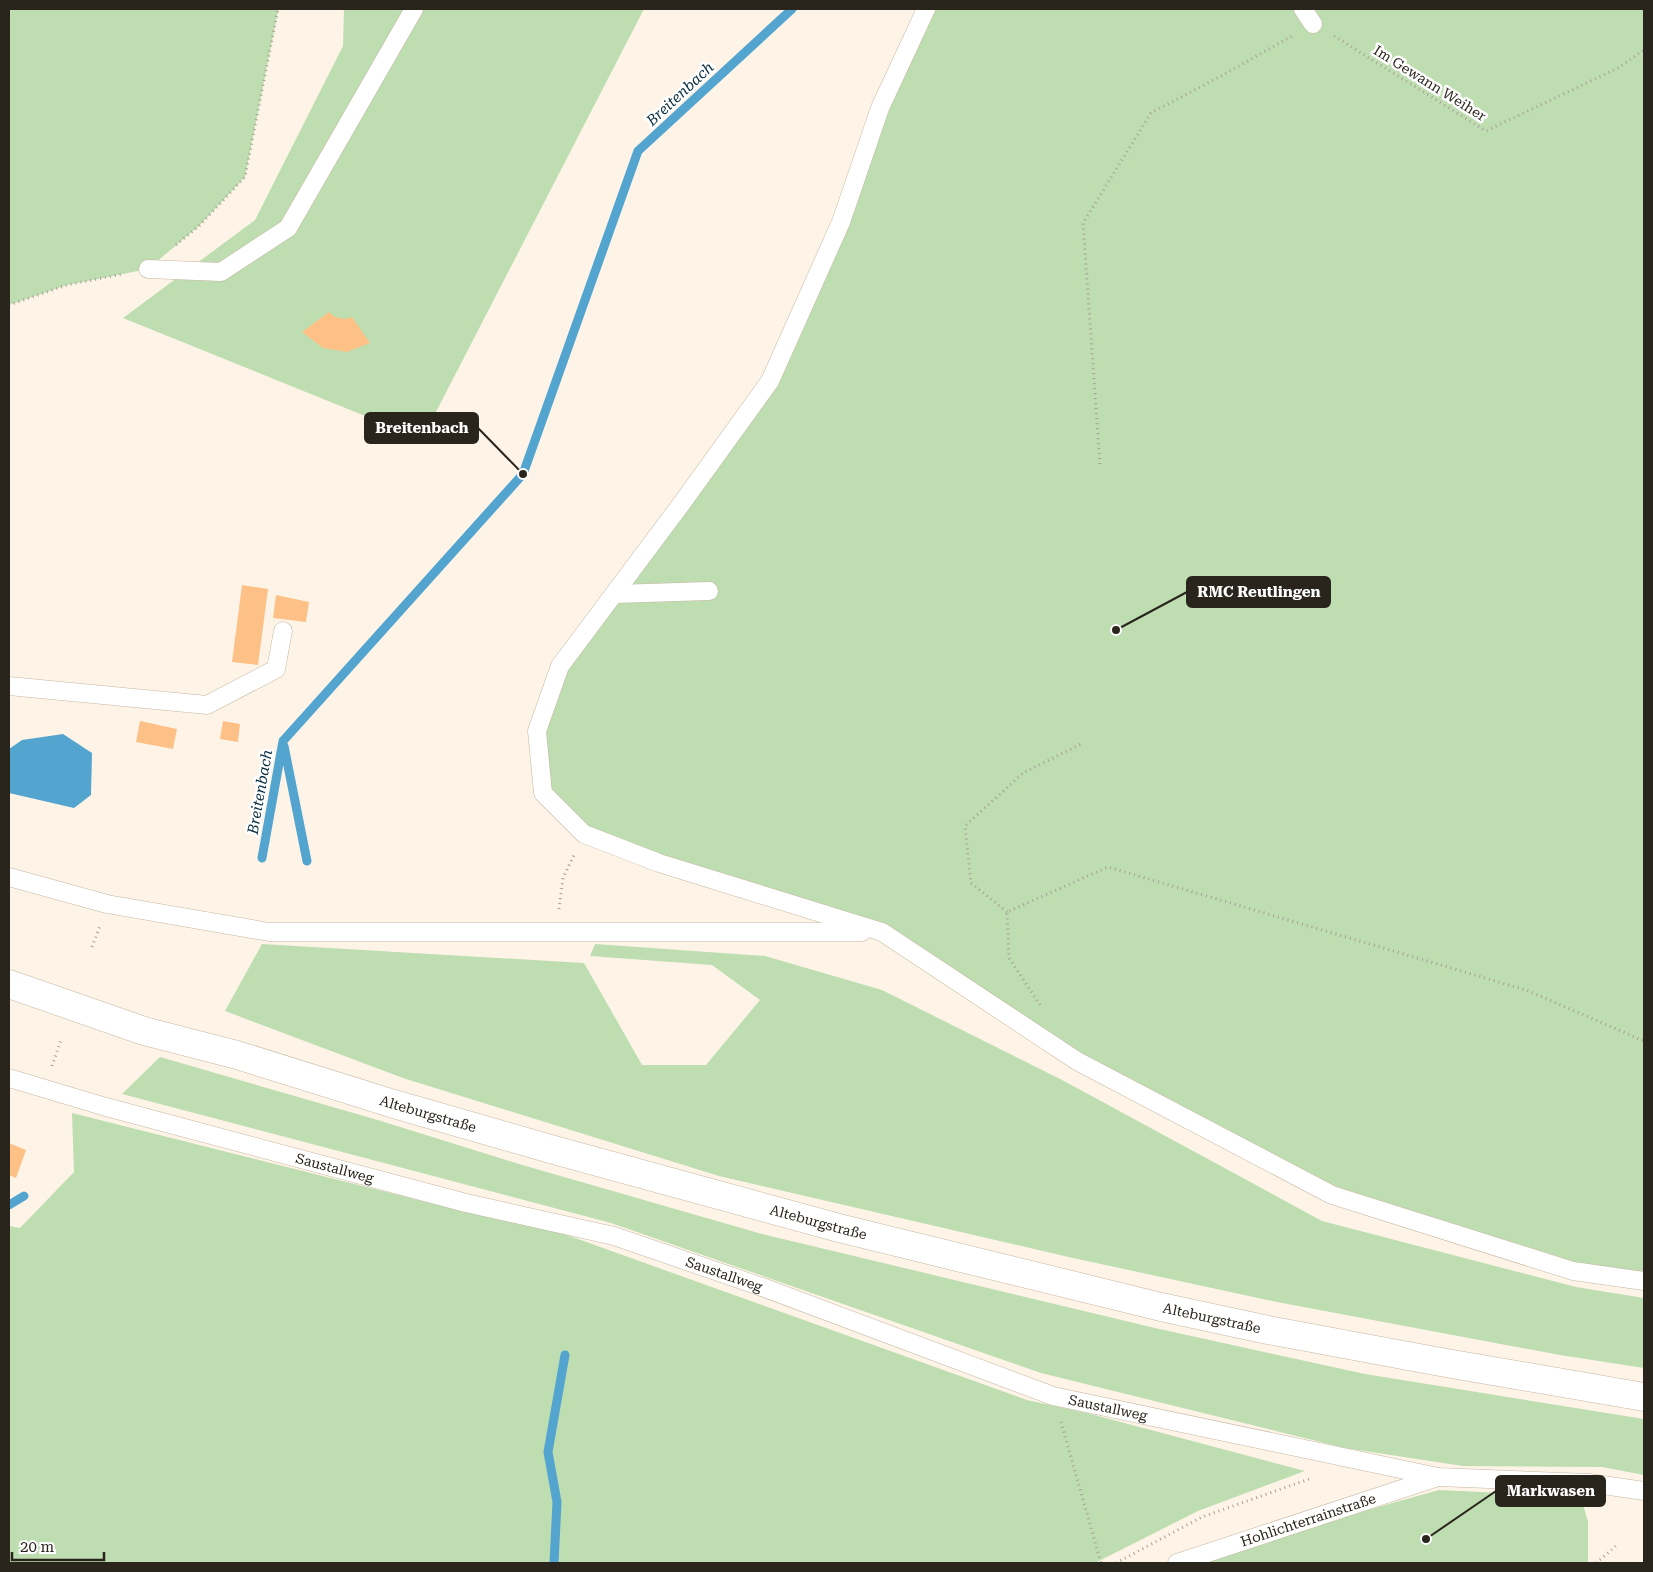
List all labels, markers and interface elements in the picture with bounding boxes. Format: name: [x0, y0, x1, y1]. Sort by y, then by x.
street label: Im Gewann Weiher: [1371, 42, 1489, 124]
water label: Breitenbach: [642, 58, 717, 130]
callout: Breitenbach: [365, 413, 478, 443]
text: Breitenbach: [375, 419, 469, 437]
callout: RMC Reutlingen: [1187, 577, 1330, 607]
text: RMC Reutlingen: [1197, 583, 1321, 601]
water label: Breitenbach: [244, 748, 276, 837]
street label: Alteburgstraße: [378, 1092, 479, 1135]
street label: Saustallweg: [294, 1150, 376, 1186]
street label: Alteburgstraße: [768, 1201, 869, 1243]
street label: Saustallweg: [684, 1253, 765, 1295]
street label: Alteburgstraße: [1161, 1300, 1263, 1336]
street label: Saustallweg: [1067, 1392, 1149, 1424]
callout: Markwasen: [1496, 1476, 1605, 1506]
text: Markwasen: [1507, 1482, 1595, 1500]
street label: Hohlichterrainstraße: [1238, 1490, 1378, 1550]
scale bar: [12, 1530, 105, 1562]
text: 20 m: [20, 1538, 55, 1556]

